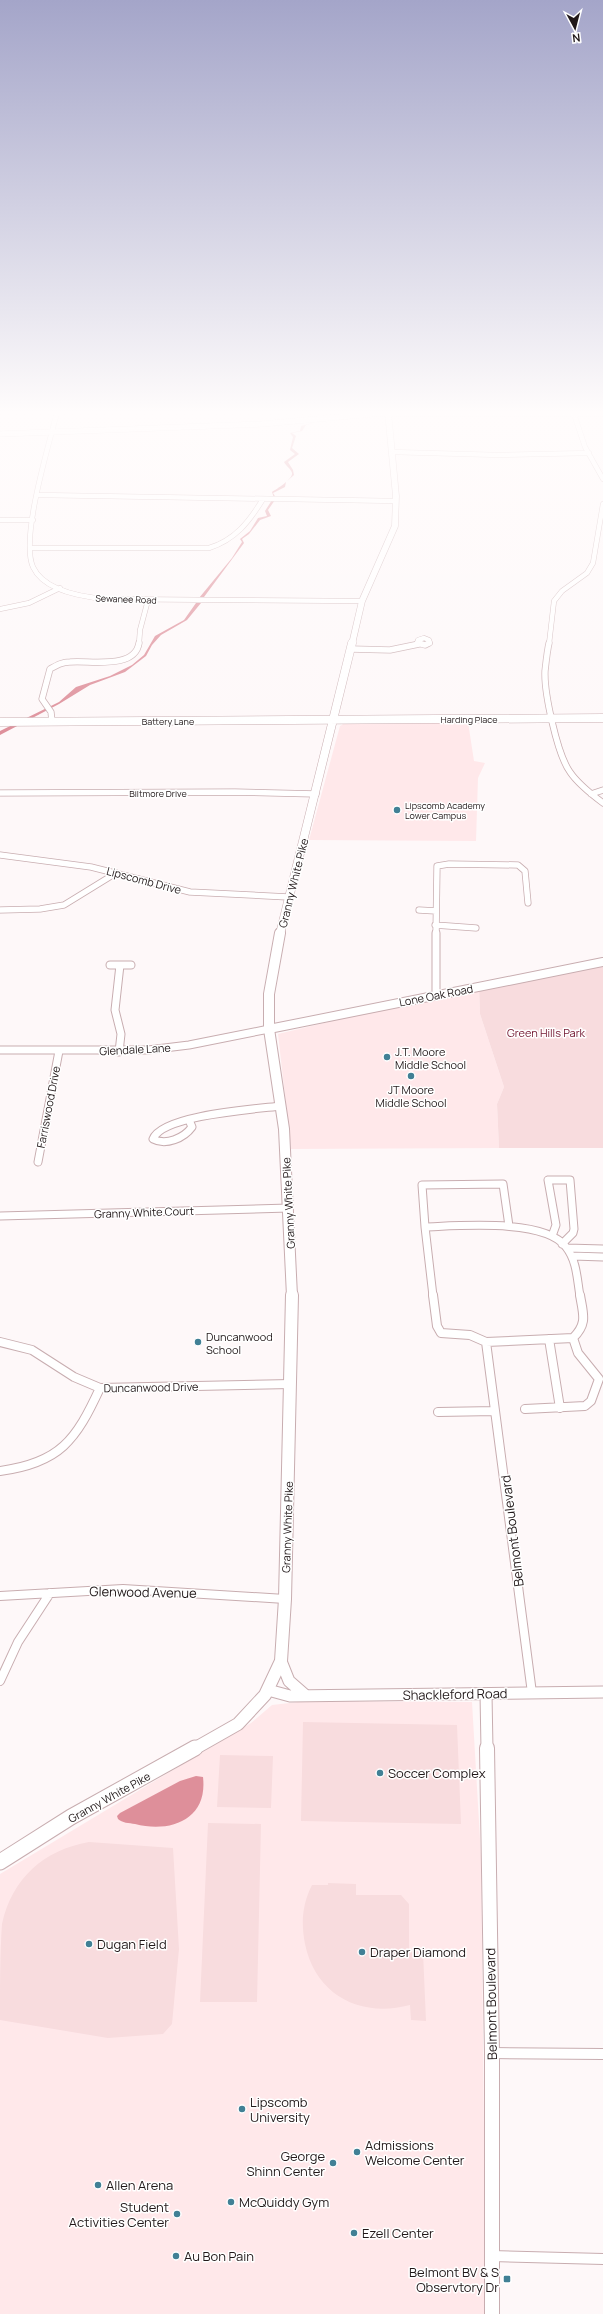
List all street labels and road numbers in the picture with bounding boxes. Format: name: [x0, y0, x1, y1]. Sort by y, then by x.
street label: Sewanee Road: [95, 591, 157, 607]
street label: Harding Place: [441, 713, 497, 726]
street label: Battery Lane: [142, 715, 194, 728]
street label: Biltmore Drive: [129, 787, 187, 800]
street label: Granny White Pike: [275, 836, 312, 929]
street label: Lipscomb Drive: [105, 863, 183, 897]
street label: Lone Oak Road: [398, 980, 474, 1010]
street label: Glendale Lane: [99, 1040, 172, 1058]
street label: Farriswood Drive: [33, 1064, 63, 1149]
street label: Granny White Pike: [278, 1156, 298, 1249]
street label: Granny White Court: [94, 1203, 194, 1221]
street label: Duncanwood Drive: [103, 1379, 199, 1395]
street label: Belmont Boulevard: [496, 1474, 528, 1588]
street label: Granny White Pike: [278, 1480, 296, 1573]
street label: Glenwood Avenue: [89, 1582, 197, 1602]
street label: Shackleford Road: [402, 1684, 508, 1704]
street label: Granny White Pike: [65, 1768, 153, 1826]
street label: Belmont Boulevard: [481, 1948, 501, 2060]

